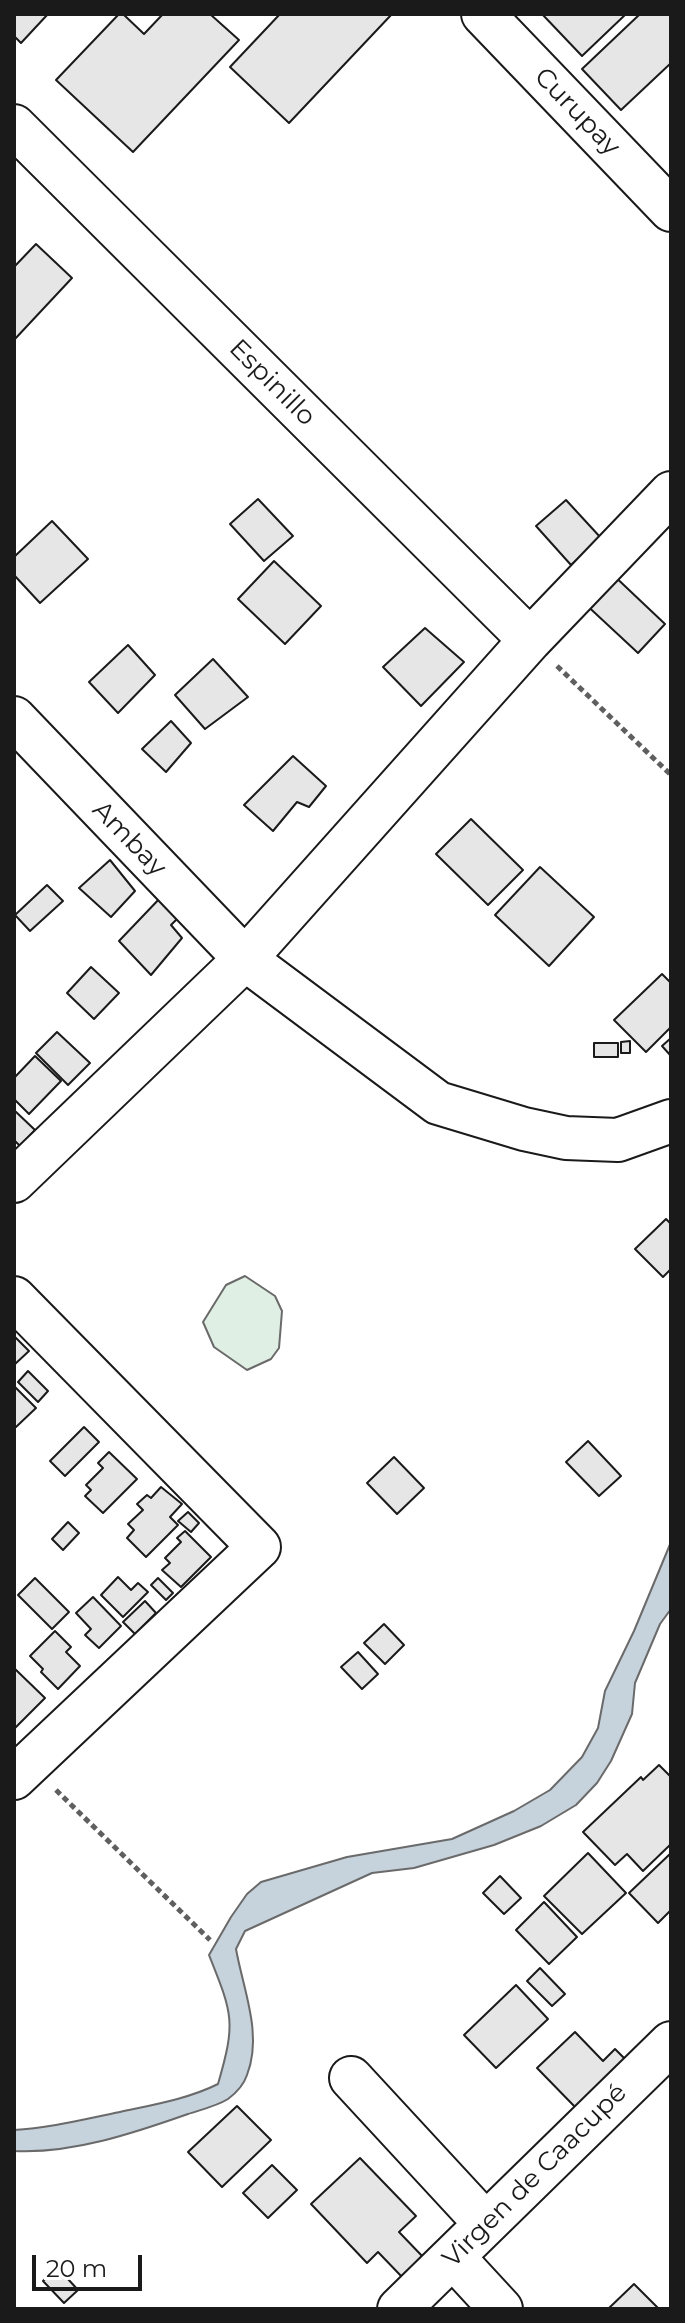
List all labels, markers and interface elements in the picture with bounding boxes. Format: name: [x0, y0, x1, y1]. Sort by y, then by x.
street label: Curupay: [528, 62, 626, 162]
street label: Espinillo: [222, 333, 322, 433]
street label: Ambay: [86, 795, 172, 883]
street label: Virgen de Caacupé: [437, 2078, 633, 2274]
scale bar: [36, 2239, 146, 2289]
text: 20 m: [46, 2254, 107, 2283]

